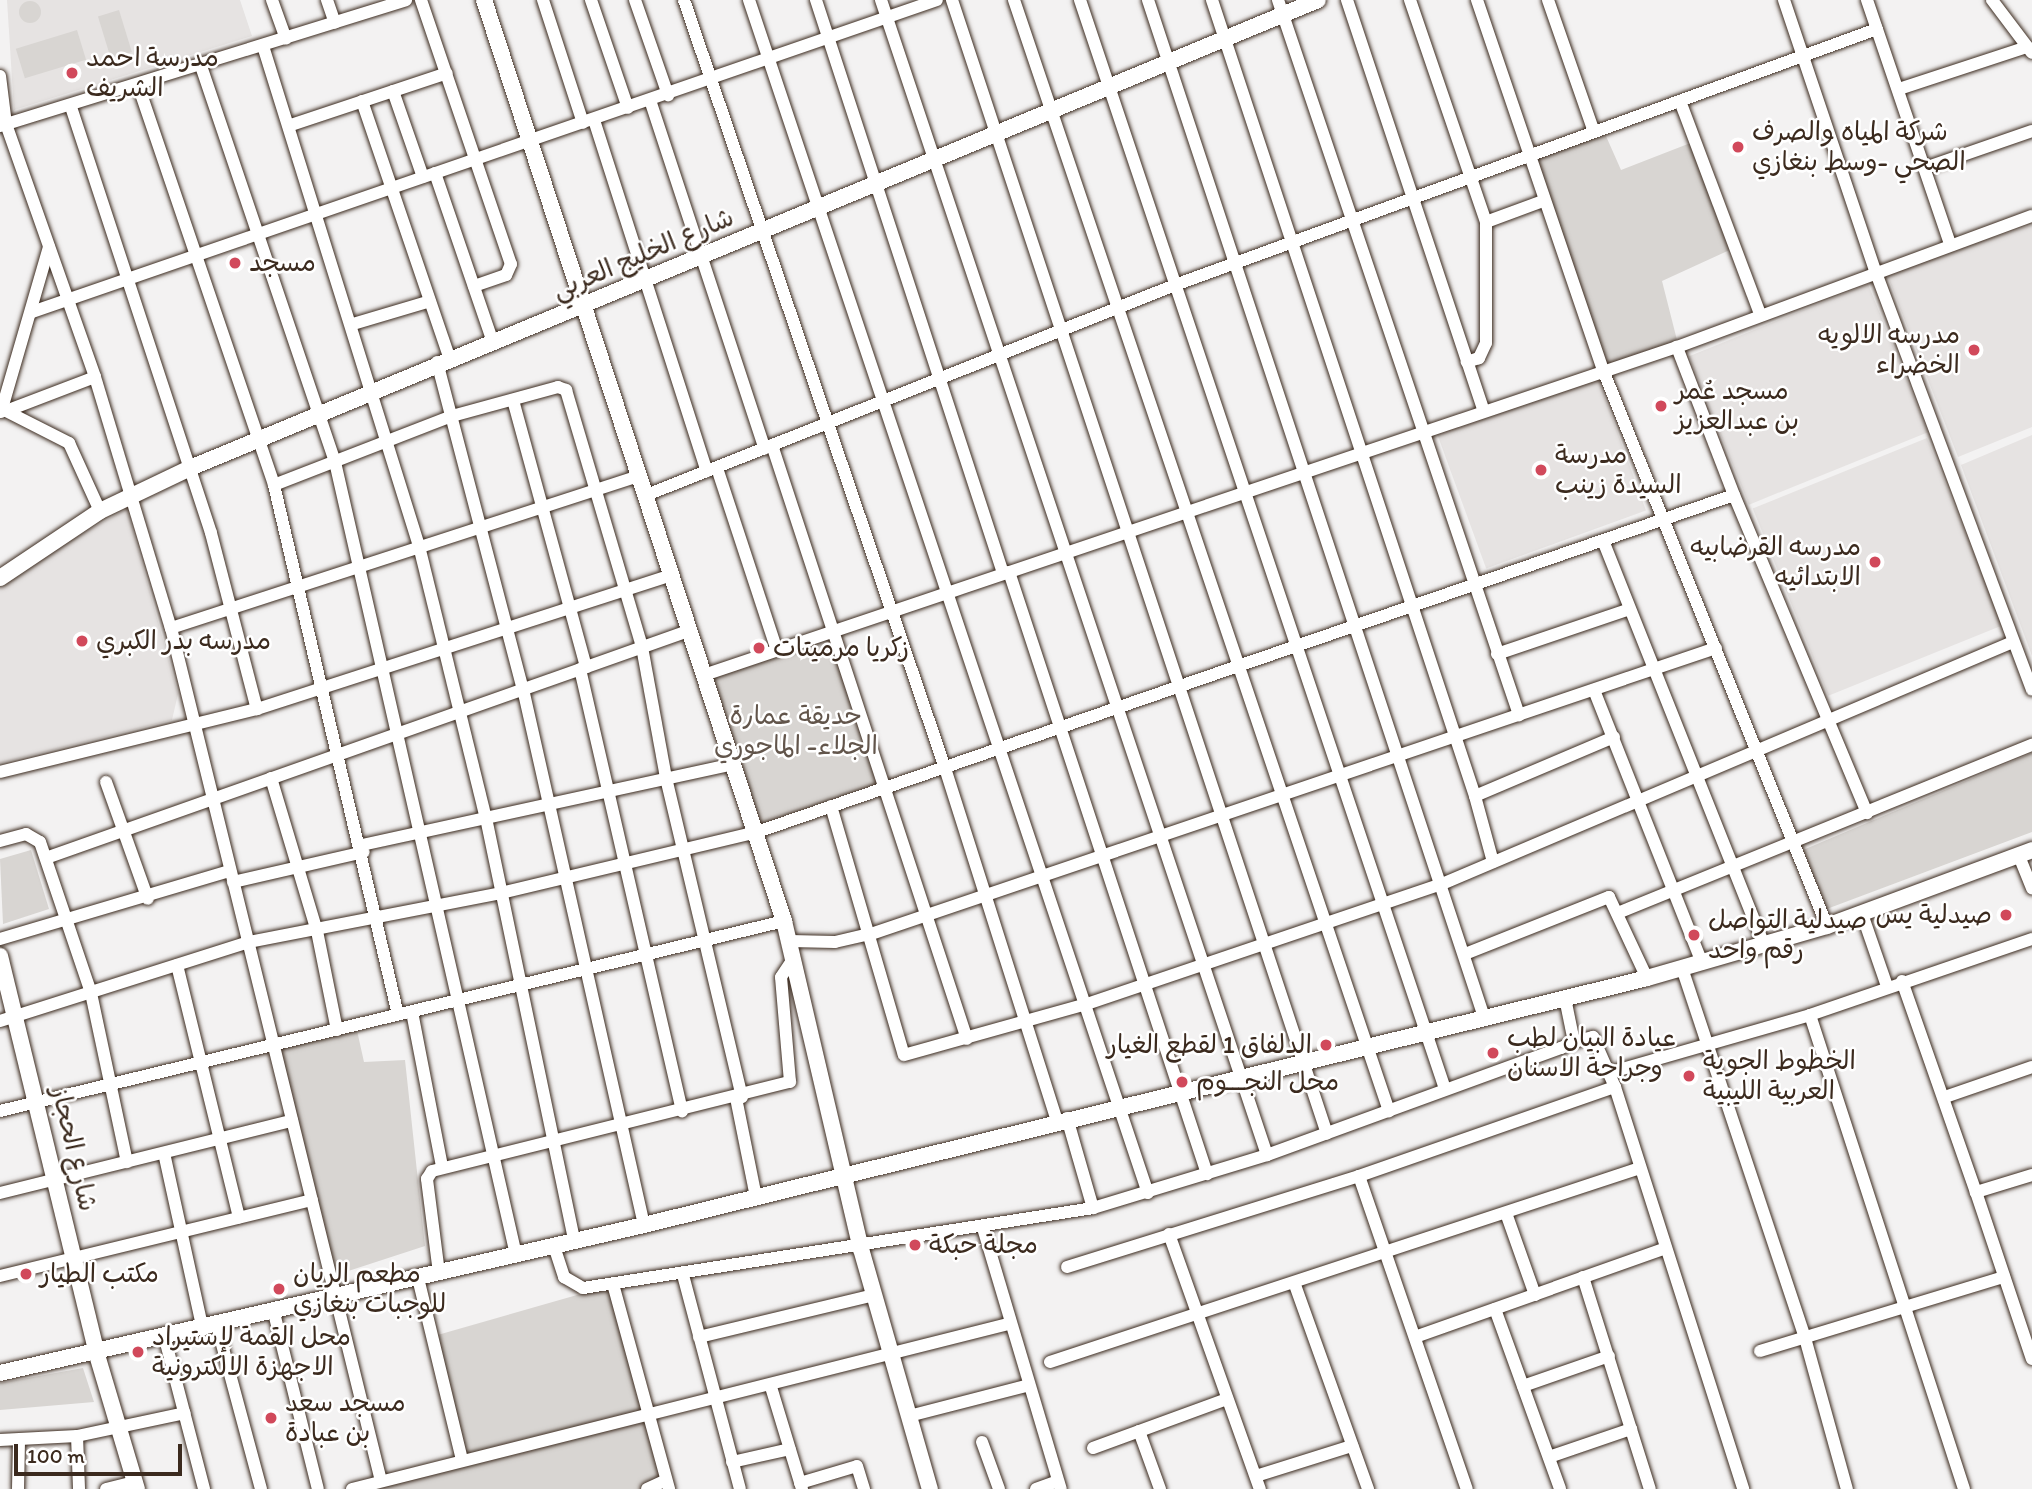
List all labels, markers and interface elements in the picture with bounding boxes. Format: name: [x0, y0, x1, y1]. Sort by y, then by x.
place label: مدرسة احمد الشريف: [86, 42, 219, 104]
marker: مدرسة احمد الشريف: [64, 65, 80, 81]
place label: شركة المياه والصرف الصحي -وسط بنغازي: [1752, 116, 1966, 178]
marker: شركة المياه والصرف الصحي -وسط بنغازي: [1730, 139, 1746, 155]
street label: شارع الخليج العربي: [548, 202, 738, 306]
place label: مسجد: [249, 247, 316, 279]
marker: مسجد: [227, 255, 243, 271]
place label: مدرسه الالويه الخضراء: [1818, 319, 1960, 380]
marker: مدرسه الالويه الخضراء: [1966, 342, 1982, 358]
place label: مسجد عُمر بن عبدالعزيز: [1675, 375, 1799, 436]
marker: مسجد عُمر بن عبدالعزيز: [1653, 398, 1669, 414]
place label: مدرسة السيدة زينب: [1555, 439, 1682, 500]
marker: مدرسة السيدة زينب: [1533, 462, 1549, 478]
place label: مدرسه القرضابيه الابتدائيه: [1690, 531, 1861, 592]
marker: مدرسه القرضابيه الابتدائيه: [1867, 554, 1883, 570]
place label: مدرسه بدر الكبري: [96, 625, 271, 657]
place label: زكريا مرميتات: [773, 632, 909, 664]
marker: مدرسه بدر الكبري: [74, 633, 90, 649]
marker: زكريا مرميتات: [751, 640, 767, 656]
park label: حديقة عمارة الجلاء- الماجوري: [714, 700, 878, 762]
place label: صيدلية يس: [1876, 899, 1992, 931]
place label: صيدلية التواصل رقم واحد: [1708, 904, 1867, 965]
marker: صيدلية يس: [1998, 907, 2014, 923]
marker: صيدلية التواصل رقم واحد: [1686, 927, 1702, 943]
place label: عيادة البيان لطب وجراحة الاسنان: [1507, 1022, 1676, 1084]
place label: الدلفاق 1 لقطع الغيار: [1107, 1029, 1312, 1061]
marker: الدلفاق 1 لقطع الغيار: [1318, 1037, 1334, 1053]
marker: عيادة البيان لطب وجراحة الاسنان: [1485, 1045, 1501, 1061]
place label: الخطوط الجوية العربية الليبية: [1703, 1045, 1856, 1106]
place label: محل النجـــوم: [1196, 1066, 1339, 1098]
marker: الخطوط الجوية العربية الليبية: [1681, 1068, 1697, 1084]
marker: محل النجـــوم: [1174, 1074, 1190, 1090]
street label: شارع الحجاز: [45, 1084, 103, 1214]
place label: مجلة حبكة: [929, 1229, 1038, 1261]
marker: مجلة حبكة: [907, 1237, 923, 1253]
place label: مكتب الطيار: [40, 1258, 159, 1290]
place label: مطعم الريان للوجبات بنغازي: [293, 1258, 446, 1320]
marker: مكتب الطيار: [18, 1266, 34, 1282]
marker: مطعم الريان للوجبات بنغازي: [271, 1281, 287, 1297]
place label: محل القمة لإستيراد الاجهزة الالكترونية: [152, 1321, 351, 1382]
marker: محل القمة لإستيراد الاجهزة الالكترونية: [130, 1344, 146, 1360]
place label: مسجد سعد بن عبادة: [285, 1387, 406, 1448]
marker: مسجد سعد بن عبادة: [263, 1410, 279, 1426]
scale bar: [18, 1430, 186, 1474]
text: 100 m: [27, 1443, 85, 1468]

